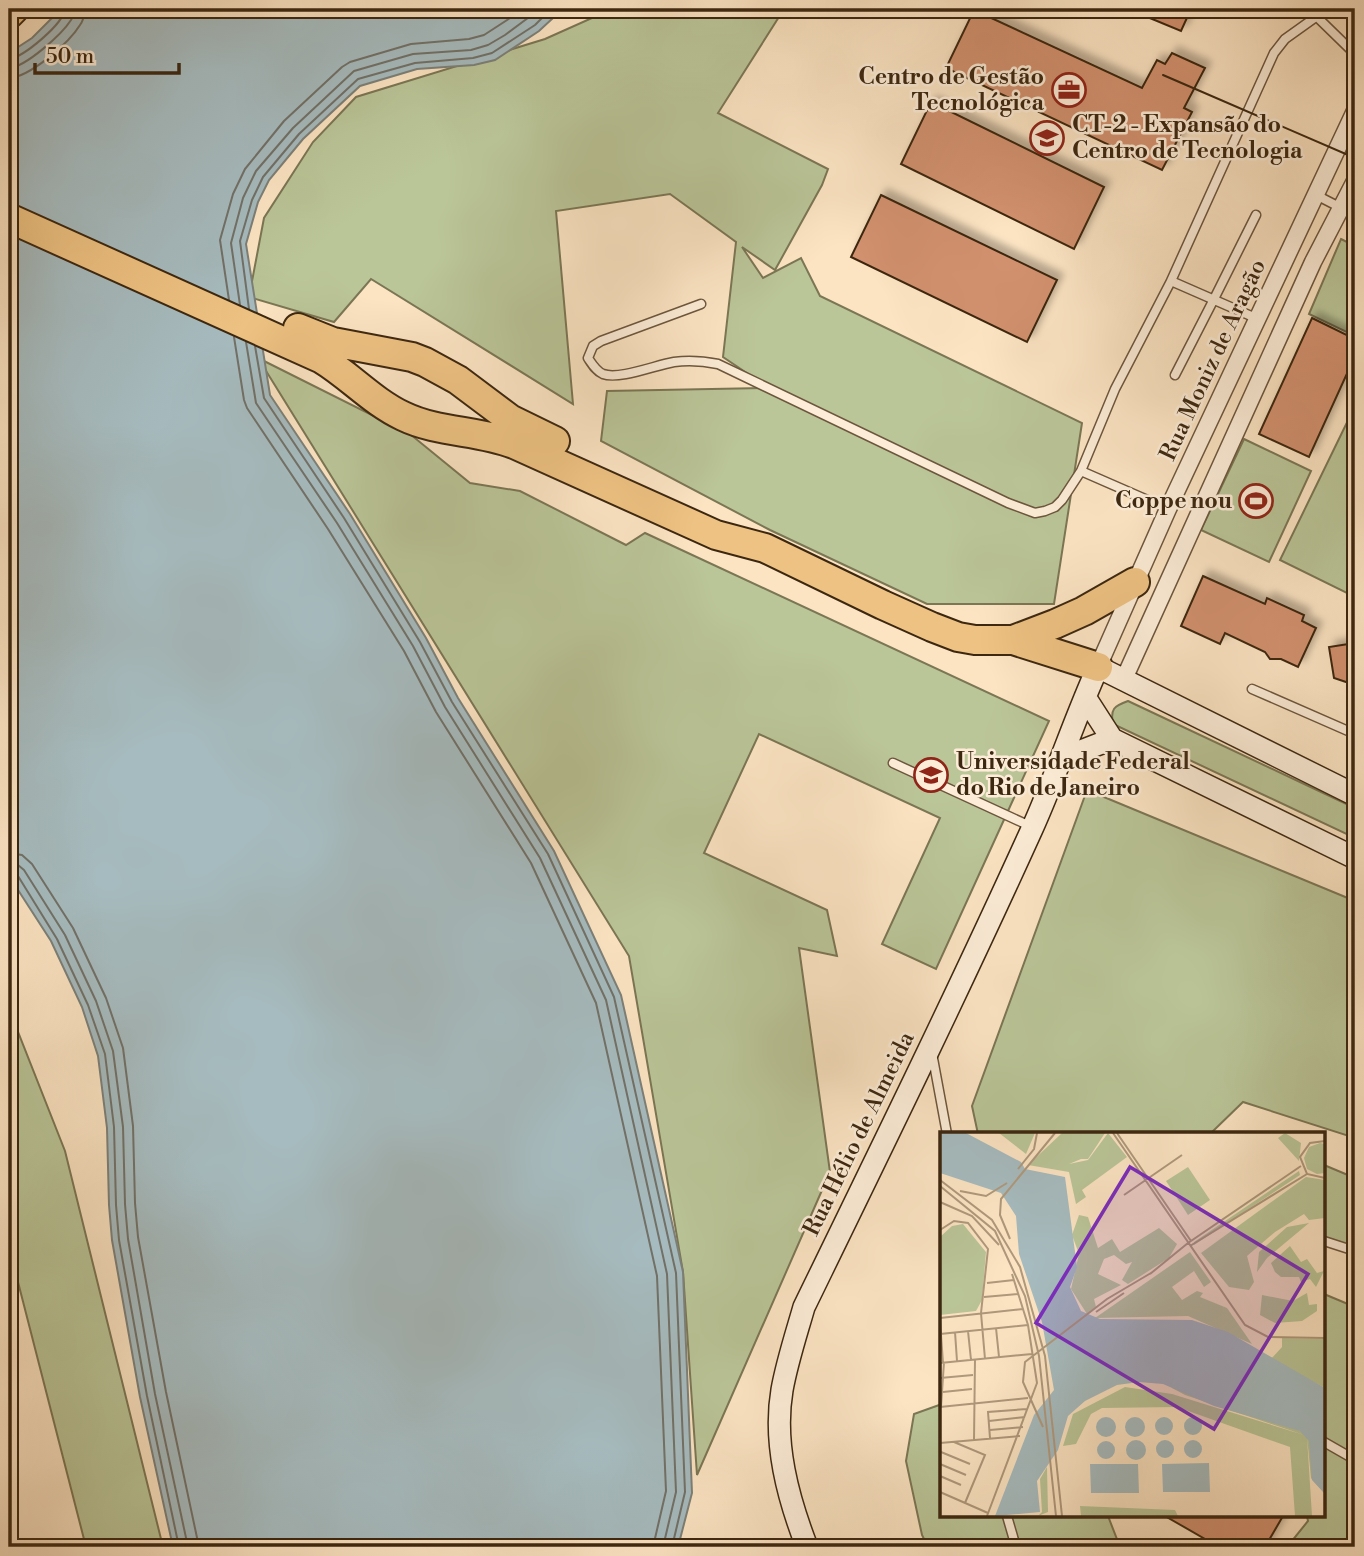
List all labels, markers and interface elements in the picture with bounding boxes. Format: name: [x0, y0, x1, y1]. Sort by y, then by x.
scale bar: [35, 32, 178, 76]
text: 50 m: [46, 44, 94, 70]
place label: Centro de Gestão Tecnológica: [858, 63, 1045, 117]
office icon: Centro de Gestão Tecnológica: [1050, 71, 1088, 109]
place label: CT-2 - Expansão do Centro de Tecnologia: [1072, 111, 1303, 165]
school or university icon: CT-2 - Expansão do Centro de Tecnologia: [1028, 119, 1066, 157]
street label: Rua Moniz de Aragão: [1154, 255, 1272, 465]
sports icon: Coppe nou: [1237, 482, 1275, 520]
place label: Coppe nou: [1115, 487, 1232, 515]
place label: Universidade Federal do Rio de Janeiro: [956, 748, 1190, 802]
school or university icon: Universidade Federal do Rio de Janeiro: [912, 756, 950, 794]
street label: Rua Hélio de Almeida: [797, 1027, 921, 1241]
inset map: [940, 1132, 1326, 1518]

